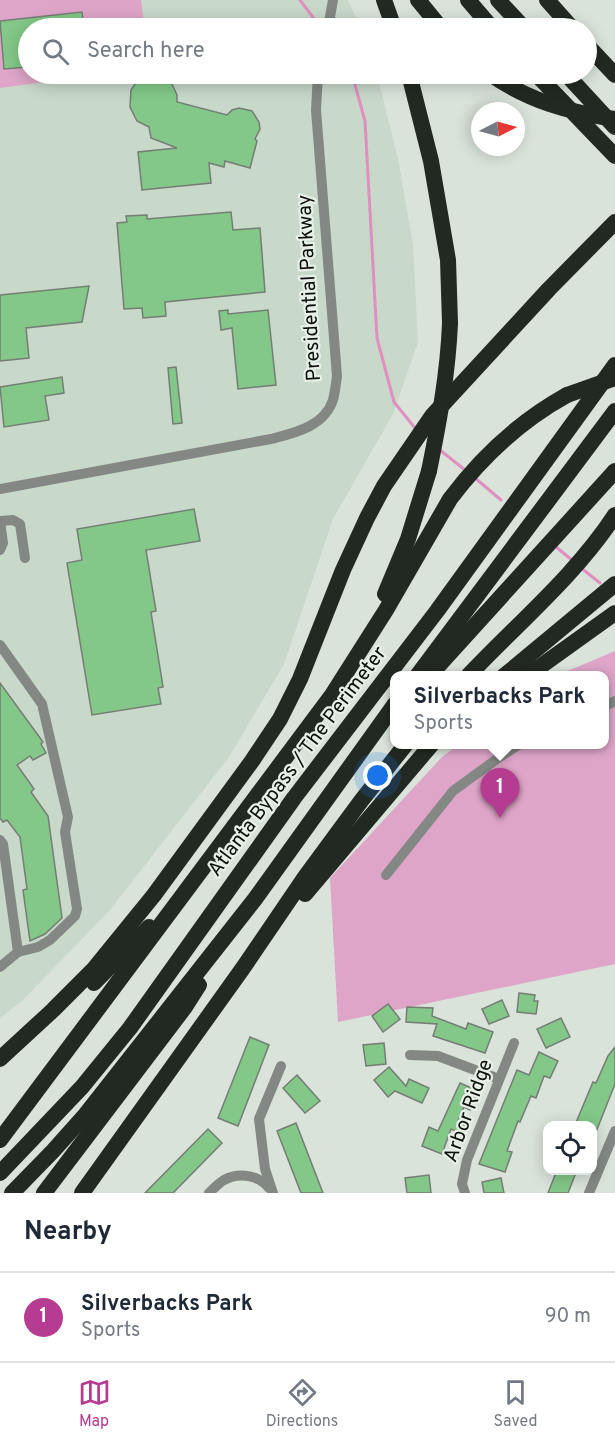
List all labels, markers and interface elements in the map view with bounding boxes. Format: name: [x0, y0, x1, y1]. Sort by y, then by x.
search box: [18, 18, 597, 84]
icon: search: [39, 35, 72, 68]
text: Search here: [87, 38, 205, 65]
north arrow: [471, 102, 525, 156]
street label: Presidential Parkway: [292, 194, 328, 382]
street label: Atlanta Bypass / The Perimeter: [203, 642, 393, 882]
popup: [390, 671, 609, 749]
text: Silverbacks Park: [414, 684, 585, 711]
text: Sports: [414, 711, 473, 737]
your location: [363, 761, 392, 790]
pin: 1: [480, 768, 520, 818]
street label: Arbor Ridge: [438, 1056, 500, 1166]
map controls: [543, 1121, 597, 1175]
button: locate: [543, 1121, 597, 1175]
text: Nearby: [24, 1216, 112, 1249]
text: Silverbacks Park: [81, 1291, 253, 1318]
text: 1: [40, 1304, 48, 1330]
text: 90 m: [545, 1304, 591, 1330]
text: Sports: [81, 1318, 141, 1344]
tab: Map: [78, 1376, 111, 1432]
tab: Directions: [266, 1376, 338, 1432]
tab: Saved: [493, 1376, 537, 1432]

